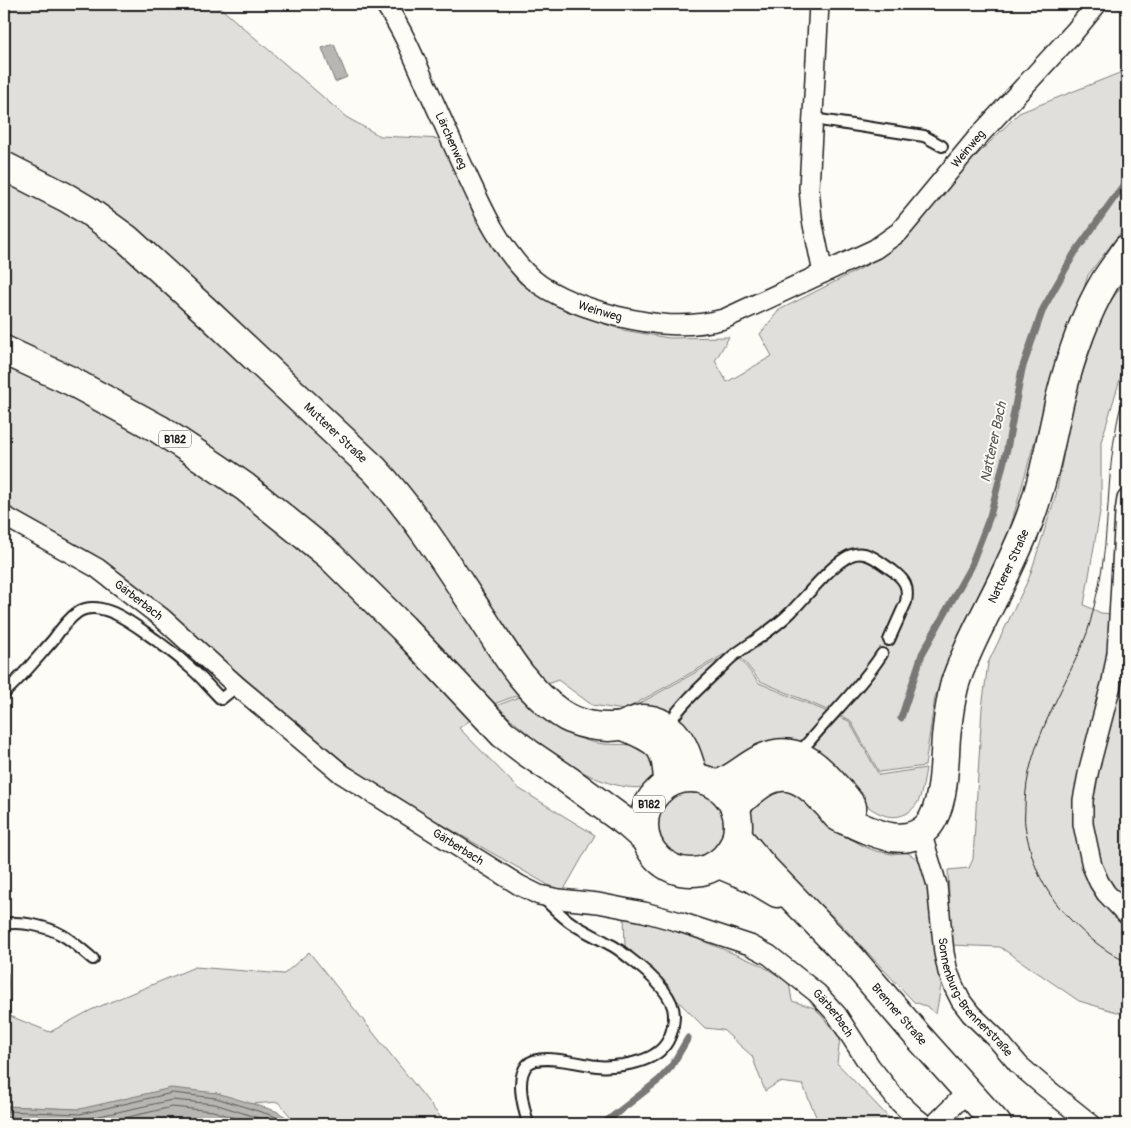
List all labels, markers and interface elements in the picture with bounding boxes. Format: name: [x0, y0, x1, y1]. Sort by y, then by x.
street label: Lärchenweg: [431, 110, 470, 172]
street label: Weinweg: [948, 127, 989, 171]
street label: Weinweg: [576, 298, 623, 325]
water label: Natterer Bach: [977, 399, 1011, 484]
street label: Mutterer Straße: [300, 400, 370, 467]
road number: B182: [159, 430, 191, 448]
street label: Natterer Straße: [985, 527, 1033, 606]
street label: Gärberbach: [111, 577, 166, 624]
road number: B182: [633, 796, 665, 812]
street label: Gärberbach: [430, 826, 487, 869]
street label: Sonnenburg-Brennerstraße: [934, 937, 1016, 1060]
street label: Brenner Straße: [868, 980, 930, 1049]
street label: Gärberbach: [809, 986, 856, 1040]

